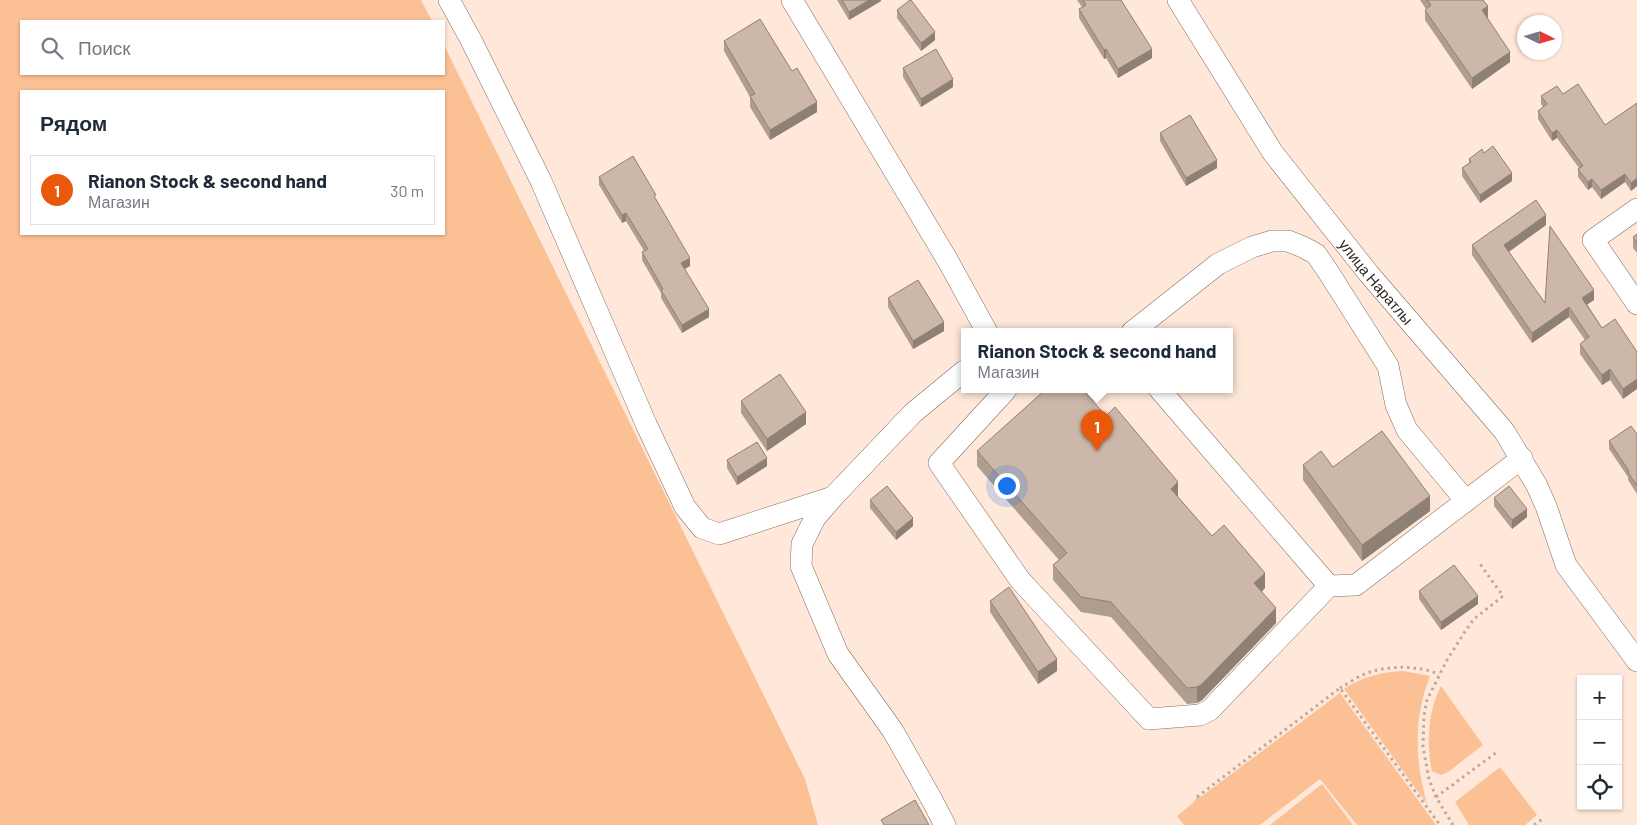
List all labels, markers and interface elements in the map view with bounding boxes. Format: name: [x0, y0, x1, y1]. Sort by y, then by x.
north arrow: [1517, 15, 1562, 60]
search box: [20, 20, 445, 75]
icon: search: [38, 34, 66, 62]
text: Поиск: [78, 36, 131, 59]
text: Рядом: [40, 110, 107, 135]
text: Rianon Stock & second hand: [88, 169, 327, 192]
text: 1: [54, 181, 60, 200]
text: 30 m: [390, 181, 424, 200]
text: Магазин: [88, 192, 150, 211]
street label: улица Наратлы: [1336, 235, 1417, 328]
popup: [961, 328, 1233, 393]
text: Rianon Stock & second hand: [978, 339, 1216, 362]
text: Магазин: [978, 362, 1039, 381]
pin: 1: [1081, 410, 1113, 451]
your location: [994, 473, 1020, 499]
map controls: [1577, 675, 1622, 810]
button: +: [1577, 675, 1622, 720]
button: −: [1577, 720, 1622, 765]
button: locate: [1577, 765, 1622, 810]

